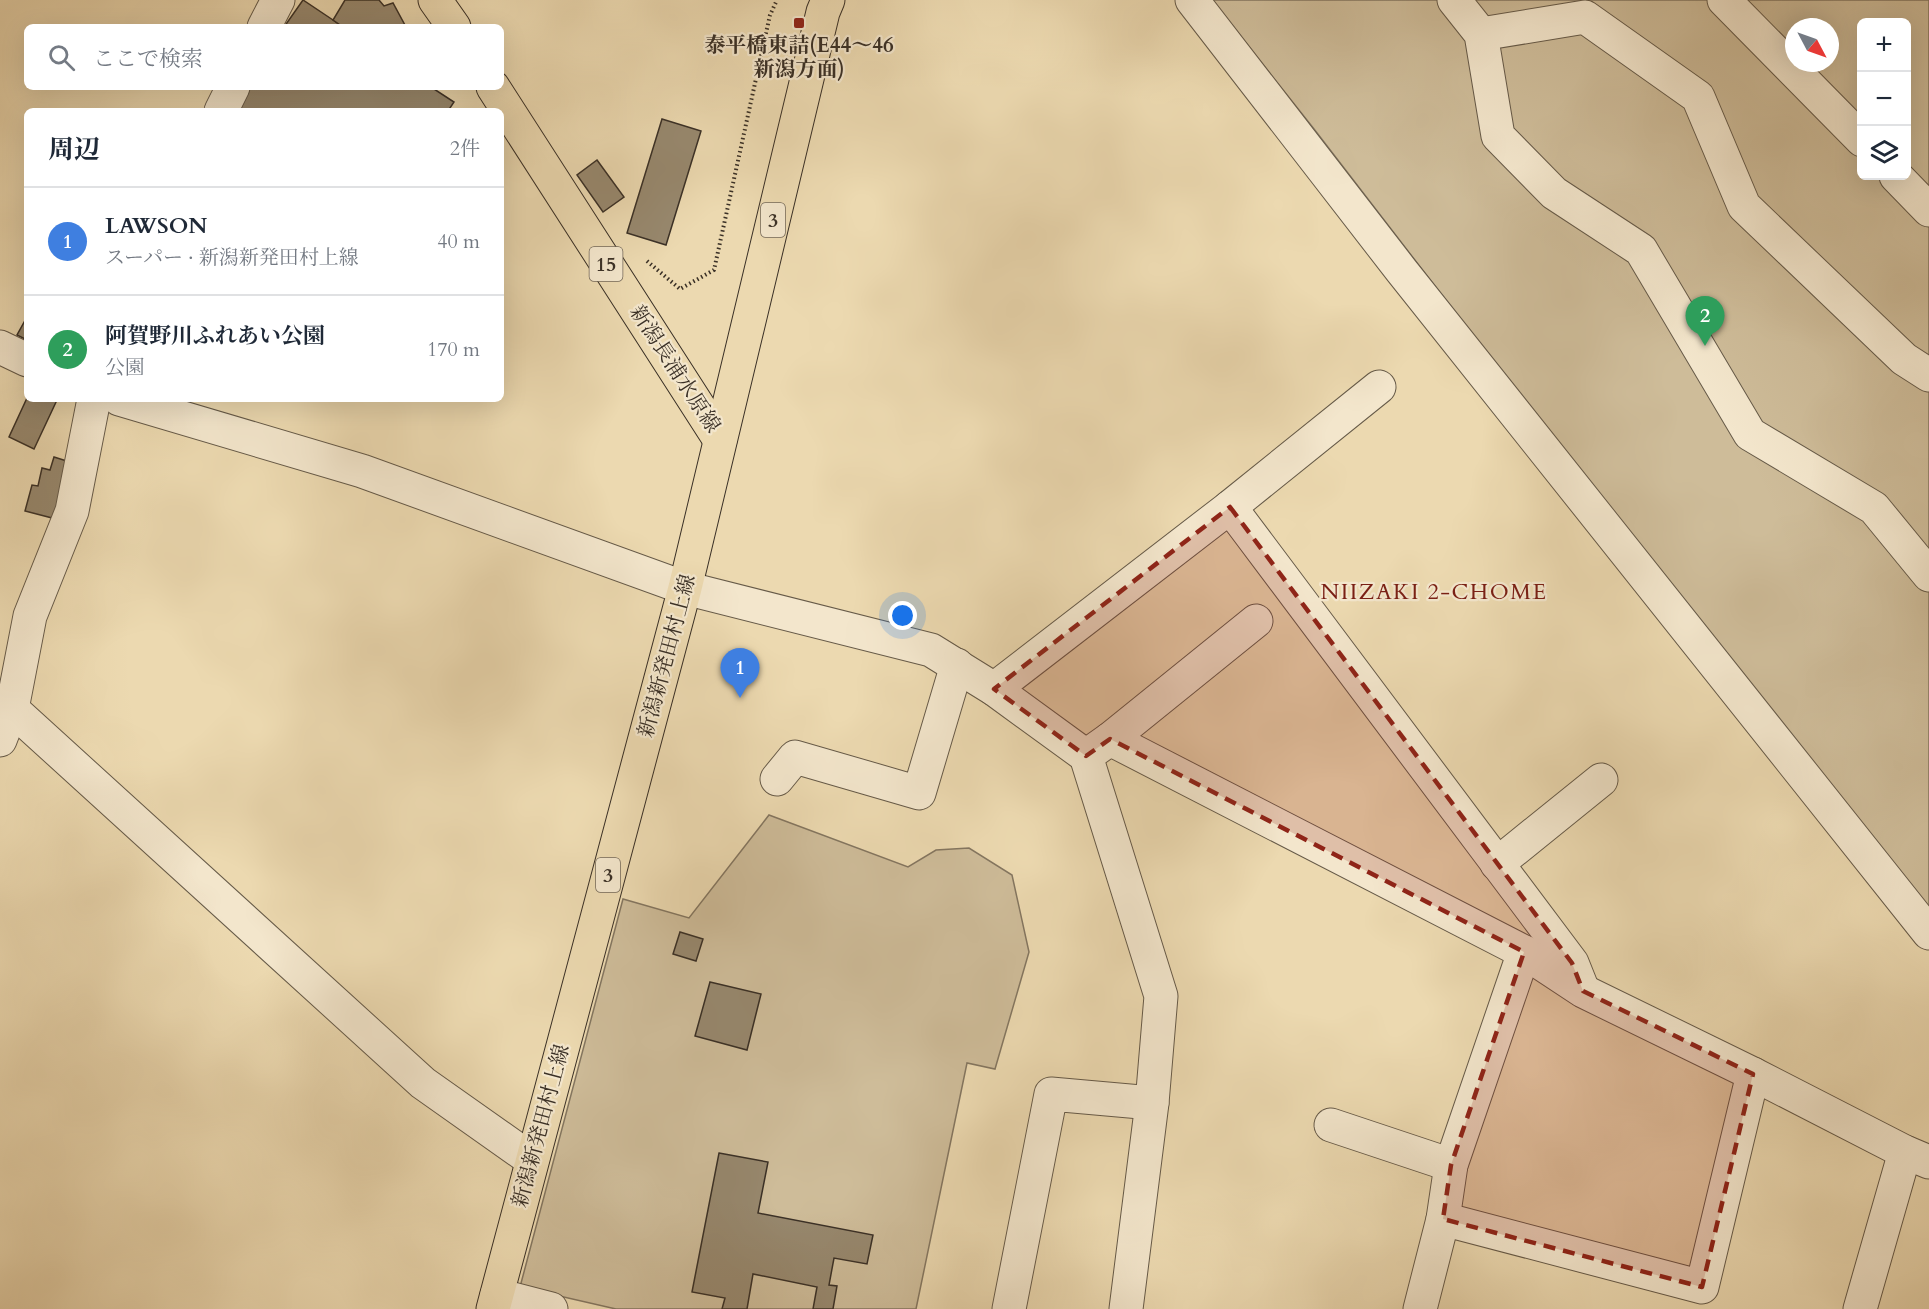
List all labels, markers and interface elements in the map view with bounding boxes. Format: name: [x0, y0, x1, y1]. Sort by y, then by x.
marker: 泰平橋東詰(E44～46 新潟方面): [792, 16, 806, 30]
north arrow: [1785, 18, 1839, 72]
map controls: [1857, 18, 1911, 180]
button: +: [1857, 18, 1911, 72]
search box: [24, 24, 504, 90]
place label: 泰平橋東詰(E44～46 新潟方面): [704, 31, 894, 84]
icon: search: [45, 41, 78, 74]
text: ここで検索: [93, 44, 203, 74]
button: −: [1857, 72, 1911, 126]
button: layers: [1857, 126, 1911, 180]
text: 周辺: [48, 132, 100, 167]
text: 2件: [450, 135, 480, 162]
road number: 3: [761, 203, 785, 237]
text: LAWSON: [105, 211, 207, 241]
text: 1: [62, 228, 73, 255]
text: 40 m: [437, 228, 480, 255]
text: スーパー · 新潟新発田村上線: [105, 244, 359, 271]
road number: 15: [590, 247, 622, 281]
pin: 2: [1686, 296, 1724, 346]
street label: 新潟長浦水原線: [623, 299, 727, 439]
text: 阿賀野川ふれあい公園: [105, 321, 325, 351]
text: 2: [62, 336, 73, 363]
text: 170 m: [427, 336, 480, 363]
text: 公園: [105, 354, 145, 381]
street label: 新潟新発田村上線: [631, 571, 703, 741]
district label: NIIZAKI 2-CHOME: [1320, 577, 1548, 607]
your location: [888, 601, 917, 630]
pin: 1: [720, 648, 760, 698]
road number: 3: [596, 858, 620, 892]
street label: 新潟新発田村上線: [505, 1041, 577, 1211]

